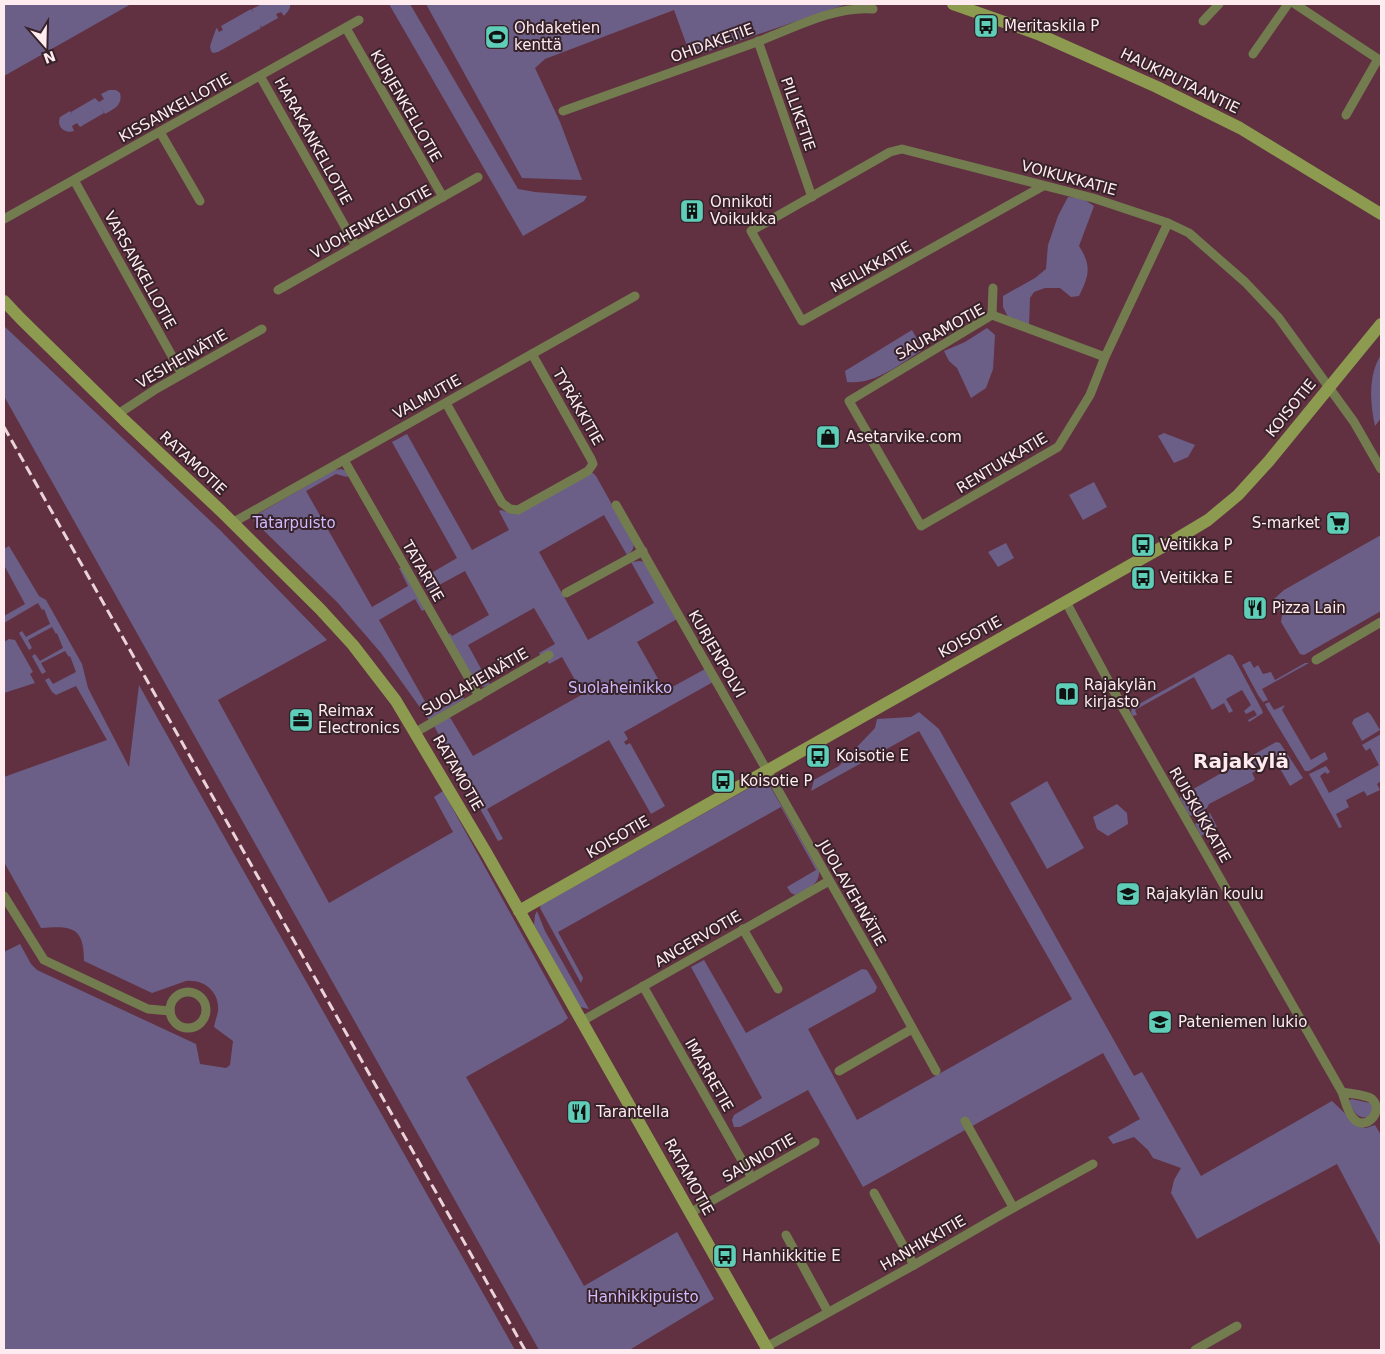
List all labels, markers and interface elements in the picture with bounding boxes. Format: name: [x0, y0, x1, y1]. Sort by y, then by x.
bus stop icon: Meritaskila P: [973, 13, 999, 39]
place label: Meritaskila P: [1004, 17, 1099, 35]
place label: Ohdaketien kenttä: [514, 19, 600, 54]
north arrow: [20, 20, 70, 70]
street label: OHDAKETIE: [668, 20, 756, 66]
sports icon: Ohdaketien kenttä: [484, 24, 510, 50]
street label: HAUKIPUTAANTIE: [1118, 44, 1242, 118]
street label: KURJENKELLOTIE: [367, 47, 445, 165]
text: N: [41, 48, 58, 67]
street label: KISSANKELLOTIE: [116, 70, 234, 146]
street label: HARAKANKELLOTIE: [270, 74, 356, 208]
street label: PILLIKETIE: [777, 75, 819, 153]
street label: VOIKUKKATIE: [1019, 157, 1119, 199]
street label: VUOHENKELLOTIE: [307, 181, 435, 263]
place label: Onnikoti Voikukka: [710, 193, 776, 228]
building icon: Onnikoti Voikukka: [679, 198, 705, 224]
street label: VARSANKELLOTIE: [100, 208, 180, 332]
street label: NEILIKKATIE: [828, 237, 914, 297]
street label: SAURAMOTIE: [892, 300, 988, 364]
street label: VESIHEINÄTIE: [133, 325, 231, 392]
street label: TYRÄKKITIE: [548, 364, 608, 449]
street label: VALMUTIE: [390, 371, 464, 423]
street label: KOISOTIE: [1262, 375, 1320, 441]
shop icon: Asetarvike.com: [815, 424, 841, 450]
street label: RATAMOTIE: [156, 427, 230, 499]
place label: Asetarvike.com: [846, 428, 962, 446]
street label: RENTUKKATIE: [953, 429, 1051, 497]
supermarket icon: S-market: [1325, 510, 1351, 536]
park label: Tatarpuisto: [251, 514, 336, 532]
place label: S-market: [1252, 514, 1320, 532]
bus stop icon: Veitikka P: [1130, 532, 1156, 558]
street label: TATARTIE: [398, 536, 448, 605]
place label: Veitikka P: [1160, 536, 1233, 554]
bus stop icon: Veitikka E: [1130, 565, 1156, 591]
place label: Veitikka E: [1160, 569, 1233, 587]
restaurant icon: Pizza Lain: [1242, 595, 1268, 621]
place label: Pizza Lain: [1272, 599, 1346, 617]
street label: KURJENPOLVI: [685, 607, 749, 701]
street label: KOISOTIE: [935, 612, 1005, 662]
street label: SUOLAHEINÄTIE: [418, 643, 531, 720]
place label: Rajakylän kirjasto: [1084, 676, 1157, 711]
park label: Suolaheinikko: [568, 679, 672, 697]
library icon: Rajakylän kirjasto: [1054, 681, 1080, 707]
place label: Reimax Electronics: [318, 702, 400, 737]
office icon: Reimax Electronics: [288, 707, 314, 733]
street label: RATAMOTIE: [429, 732, 487, 814]
bus stop icon: Koisotie E: [805, 743, 831, 769]
place label: Koisotie E: [836, 747, 909, 765]
district label: Rajakylä: [1193, 749, 1289, 773]
street label: RUISKUKKATIE: [1165, 764, 1235, 866]
bus stop icon: Koisotie P: [710, 768, 736, 794]
place label: Koisotie P: [740, 772, 813, 790]
street label: KOISOTIE: [583, 812, 653, 862]
street label: JUOLAVEHNÄTIE: [814, 835, 891, 949]
school or university icon: Rajakylän koulu: [1115, 881, 1141, 907]
place label: Rajakylän koulu: [1146, 885, 1264, 903]
street label: ANGERVOTIE: [651, 907, 745, 971]
school or university icon: Pateniemen lukio: [1147, 1009, 1173, 1035]
place label: Pateniemen lukio: [1178, 1013, 1307, 1031]
street label: IMARRETIE: [681, 1035, 737, 1115]
restaurant icon: Tarantella: [566, 1099, 592, 1125]
place label: Tarantella: [595, 1103, 669, 1121]
street label: SAUNIOTIE: [719, 1130, 799, 1186]
street label: RATAMOTIE: [661, 1135, 717, 1219]
street label: HANHIKKITIE: [877, 1211, 969, 1275]
bus stop icon: Hanhikkitie E: [712, 1243, 738, 1269]
place label: Hanhikkitie E: [742, 1247, 841, 1265]
park label: Hanhikkipuisto: [587, 1288, 699, 1306]

